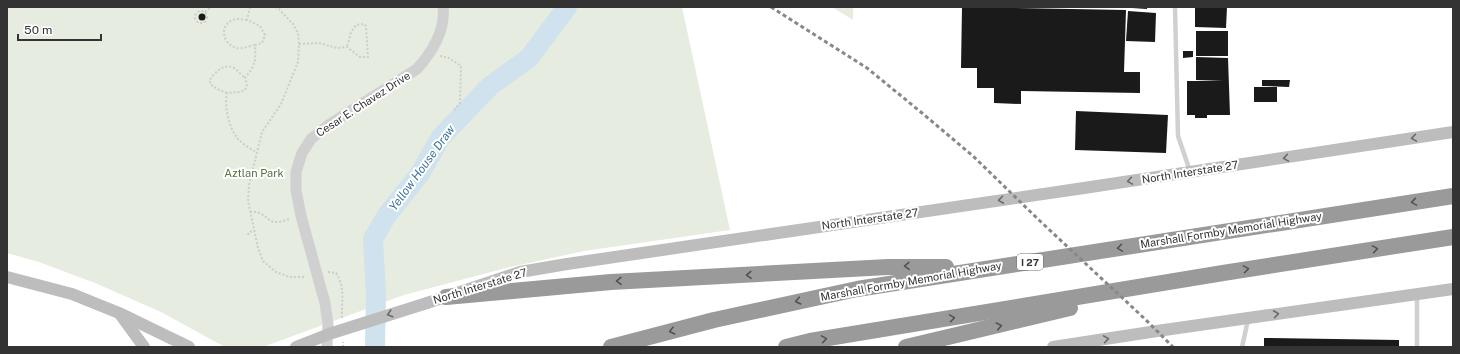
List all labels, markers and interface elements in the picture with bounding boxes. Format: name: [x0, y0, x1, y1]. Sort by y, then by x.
scale bar: [18, 16, 101, 42]
text: 50 m: [24, 23, 52, 37]
street label: Cesar E. Chavez Drive: [314, 69, 412, 139]
water label: Yellow House Draw: [386, 122, 458, 214]
one-way arrow: [1411, 133, 1418, 142]
one-way arrow: [1283, 153, 1289, 162]
street label: North Interstate 27: [1141, 158, 1239, 186]
park label: Aztlan Park: [224, 167, 284, 179]
one-way arrow: [1127, 176, 1133, 185]
one-way arrow: [998, 195, 1004, 204]
one-way arrow: [1411, 197, 1418, 206]
street label: North Interstate 27: [821, 206, 919, 232]
street label: Marshall Formby Memorial Highway: [1139, 210, 1323, 250]
one-way arrow: [1117, 243, 1123, 252]
one-way arrow: [1372, 246, 1378, 254]
road number: I 27: [1017, 254, 1043, 270]
street label: Marshall Formby Memorial Highway: [819, 259, 1003, 303]
one-way arrow: [904, 262, 910, 271]
one-way arrow: [1243, 265, 1249, 274]
street label: North Interstate 27: [432, 266, 529, 306]
one-way arrow: [746, 271, 752, 279]
one-way arrow: [616, 277, 622, 286]
one-way arrow: [795, 296, 802, 304]
one-way arrow: [386, 309, 393, 318]
one-way arrow: [1273, 310, 1279, 319]
one-way arrow: [949, 314, 955, 323]
one-way arrow: [995, 322, 1002, 330]
one-way arrow: [669, 326, 676, 335]
one-way arrow: [821, 335, 827, 344]
one-way arrow: [1103, 335, 1109, 344]

